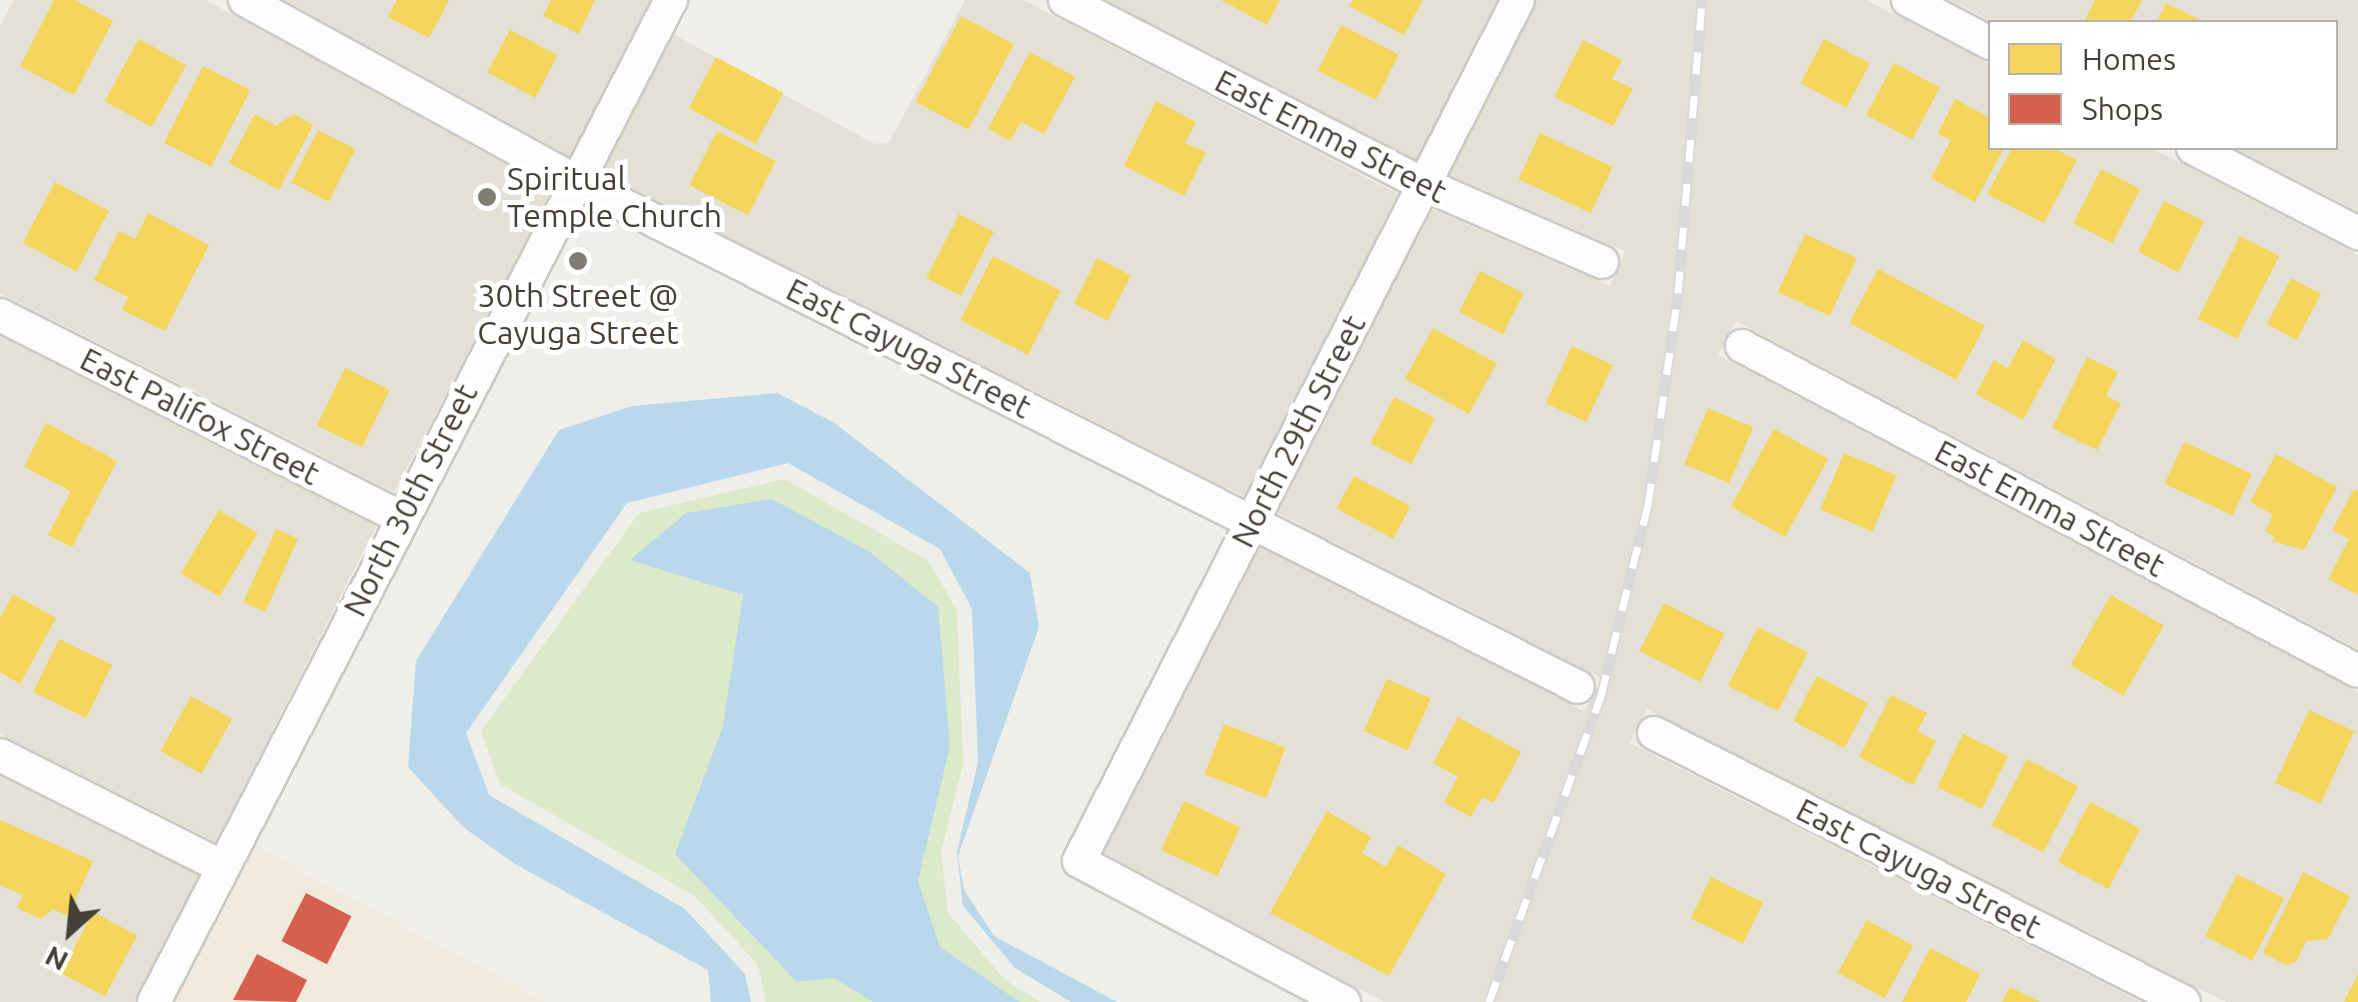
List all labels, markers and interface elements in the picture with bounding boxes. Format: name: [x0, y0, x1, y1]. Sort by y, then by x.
legend: [1988, 20, 2338, 150]
text: Homes: [2082, 42, 2176, 76]
street label: East Emma Street: [1209, 61, 1453, 211]
text: Shops: [2082, 92, 2163, 126]
place label: Spiritual Temple Church: [507, 160, 722, 235]
marker: Spiritual Temple Church: [476, 186, 498, 208]
marker: 30th Street @ Cayuga Street: [567, 250, 589, 272]
street label: East Cayuga Street: [780, 270, 1038, 426]
place label: 30th Street @ Cayuga Street: [477, 277, 679, 352]
street label: North 29th Street: [1223, 308, 1373, 554]
street label: East Palifox Street: [74, 339, 326, 493]
street label: North 30th Street: [335, 377, 485, 623]
street label: East Emma Street: [1929, 431, 2171, 585]
street label: East Cayuga Street: [1790, 790, 2048, 946]
north arrow: [20, 882, 120, 982]
text: N: [40, 941, 73, 978]

